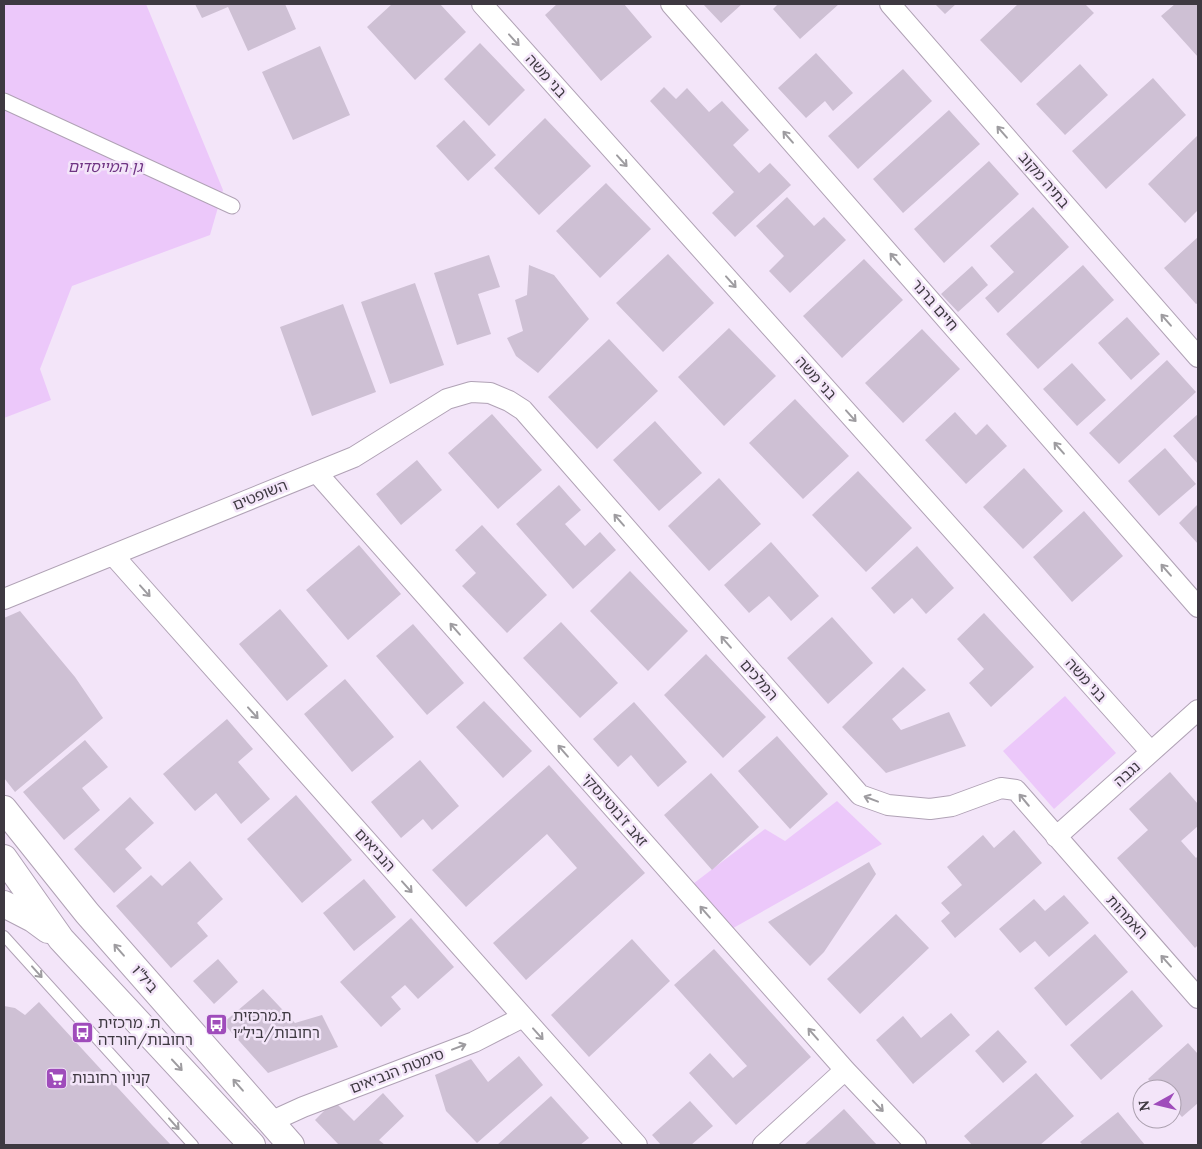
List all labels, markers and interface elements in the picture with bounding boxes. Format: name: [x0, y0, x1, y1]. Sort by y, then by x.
one-way arrow: [508, 34, 520, 47]
street label: בני משה: [522, 50, 571, 102]
one-way arrow: [996, 125, 1007, 138]
one-way arrow: [783, 131, 794, 144]
street label: בתיה מקוב: [1015, 148, 1074, 212]
one-way arrow: [617, 155, 628, 168]
park label: גן המייסדים: [68, 157, 144, 176]
one-way arrow: [889, 253, 901, 266]
street label: חיים ברנר: [908, 275, 963, 334]
one-way arrow: [725, 276, 737, 289]
one-way arrow: [1160, 313, 1172, 326]
street label: בני משה: [792, 352, 841, 404]
one-way arrow: [845, 410, 857, 423]
one-way arrow: [1053, 441, 1065, 454]
street label: השופטים: [230, 475, 290, 514]
one-way arrow: [613, 514, 625, 527]
one-way arrow: [1161, 564, 1172, 577]
one-way arrow: [139, 585, 151, 598]
one-way arrow: [449, 623, 461, 636]
one-way arrow: [720, 636, 732, 649]
street label: בני משה: [1062, 654, 1111, 706]
street label: המלכים: [736, 655, 783, 704]
one-way arrow: [247, 706, 259, 719]
one-way arrow: [557, 745, 568, 758]
street label: נגבה: [1109, 757, 1144, 791]
street label: זאב ז'בוטינסקי: [578, 769, 652, 850]
one-way arrow: [864, 794, 879, 803]
one-way arrow: [1019, 794, 1030, 807]
street label: הנביאים: [351, 824, 400, 875]
one-way arrow: [401, 880, 413, 893]
street label: האמהות: [1103, 891, 1152, 943]
one-way arrow: [699, 906, 711, 919]
one-way arrow: [114, 944, 125, 957]
one-way arrow: [1160, 955, 1172, 968]
street label: ביל"ו: [128, 961, 163, 997]
one-way arrow: [31, 965, 43, 978]
place label: ת.מרכזית רחובות/ביל״ו: [233, 1006, 320, 1043]
place label: ת. מרכזית רחובות/הורדה: [98, 1013, 193, 1050]
bus stop icon: ת.מרכזית רחובות/ביל״ו: [205, 1013, 229, 1037]
bus stop icon: ת. מרכזית רחובות/הורדה: [70, 1020, 94, 1044]
one-way arrow: [532, 1028, 544, 1041]
one-way arrow: [807, 1028, 818, 1041]
one-way arrow: [451, 1042, 466, 1052]
street label: סימטת הנביאים: [347, 1044, 446, 1097]
one-way arrow: [171, 1058, 183, 1071]
supermarket icon: קניון רחובות: [44, 1066, 68, 1090]
place label: קניון רחובות: [72, 1068, 150, 1087]
one-way arrow: [232, 1079, 243, 1092]
north arrow: [1132, 1079, 1182, 1129]
one-way arrow: [872, 1099, 884, 1112]
text: N: [1134, 1099, 1154, 1112]
one-way arrow: [168, 1117, 180, 1130]

